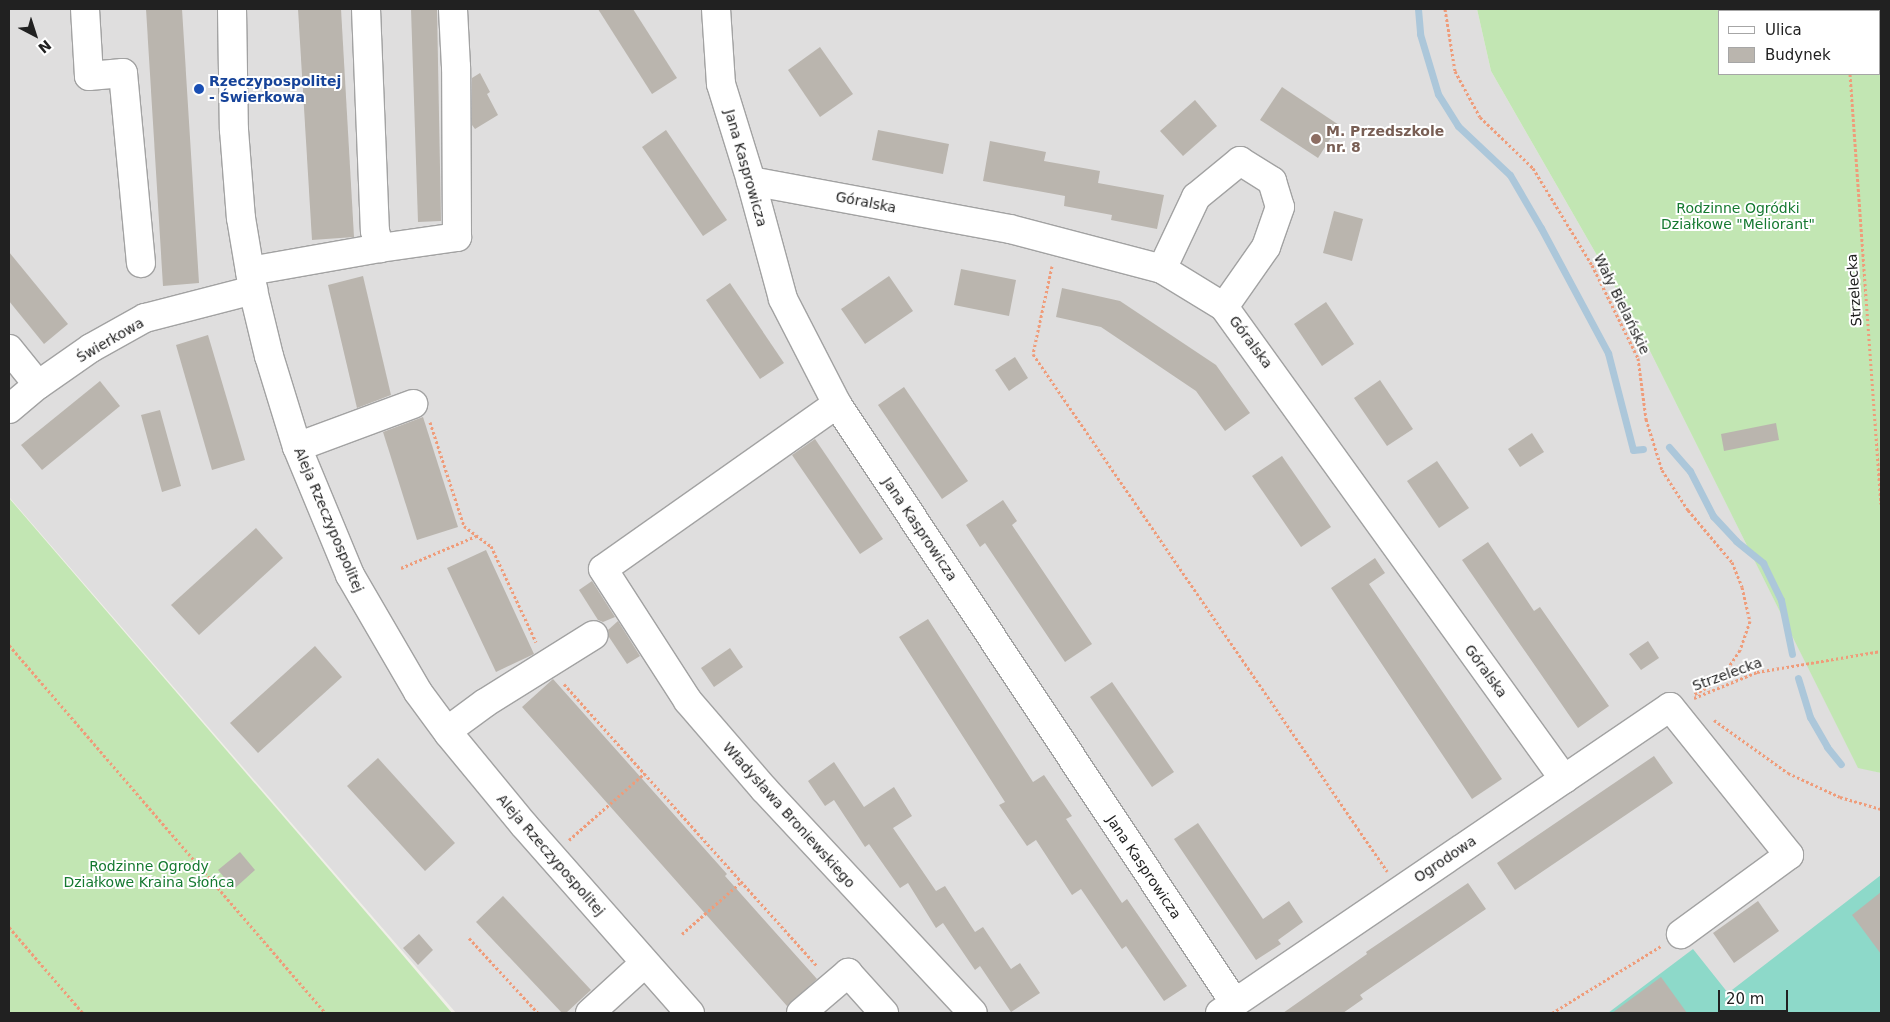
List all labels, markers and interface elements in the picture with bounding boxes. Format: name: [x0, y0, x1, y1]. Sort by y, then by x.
north arrow: [10, 10, 60, 60]
legend: [1718, 10, 1880, 75]
text: Ulica: [1765, 21, 1802, 39]
text: N: [35, 37, 54, 56]
text: Budynek: [1765, 46, 1831, 64]
place label: Rzeczypospolitej - Świerkowa: [209, 73, 341, 105]
marker: Rzeczypospolitej - Świerkowa: [193, 83, 205, 95]
street label: Jana Kasprowicza: [721, 107, 771, 229]
place label: M. Przedszkole nr. 8: [1326, 123, 1444, 156]
marker: M. Przedszkole nr. 8: [1310, 133, 1322, 145]
street label: Góralska: [834, 188, 898, 216]
park label: Rodzinne Ogródki Działkowe "Meliorant": [1661, 200, 1815, 232]
street label: Wały Bielańskie: [1590, 251, 1654, 357]
street label: Strzelecka: [1843, 253, 1865, 327]
street label: Góralska: [1226, 312, 1276, 372]
street label: Świerkowa: [73, 314, 147, 366]
street label: Aleja Rzeczypospolitej: [291, 445, 367, 595]
street label: Jana Kasprowicza: [879, 474, 961, 584]
street label: Góralska: [1461, 641, 1511, 701]
street label: Strzelecka: [1690, 654, 1764, 694]
street label: Władysława Broniewskiego: [719, 739, 859, 891]
street label: Aleja Rzeczypospolitej: [493, 791, 609, 919]
street label: Jana Kasprowicza: [1103, 812, 1185, 922]
street label: Ogrodowa: [1411, 832, 1479, 886]
park label: Rodzinne Ogrody Działkowe Kraina Słońca: [63, 858, 235, 890]
scale bar: [1720, 980, 1790, 1012]
text: 20 m: [1726, 990, 1764, 1008]

